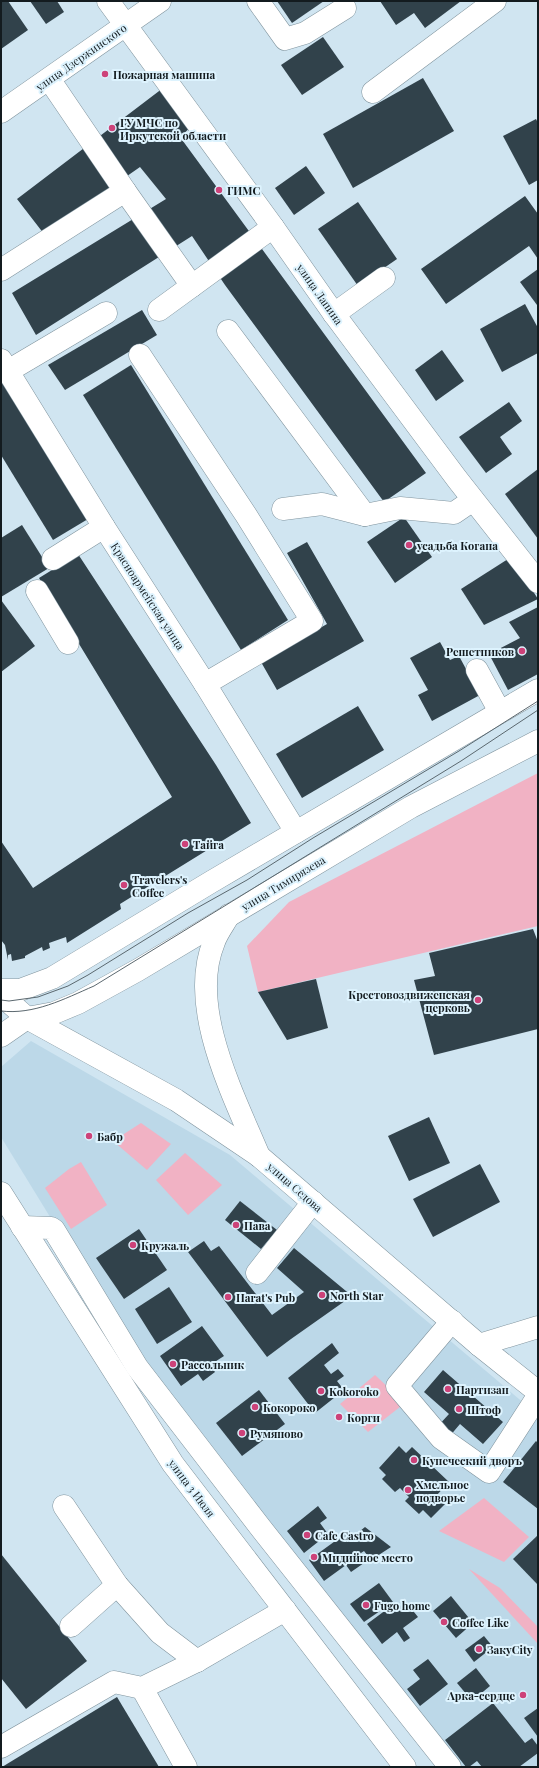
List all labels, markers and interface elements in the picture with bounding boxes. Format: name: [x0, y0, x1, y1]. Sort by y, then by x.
street label: улица Дзержинского: [32, 20, 129, 95]
place label: Пожарная машина: [113, 67, 216, 82]
marker: Пожарная машина: [100, 69, 110, 79]
place label: ГУ МЧС по Иркутской области: [120, 115, 226, 143]
marker: ГУ МЧС по Иркутской области: [107, 123, 117, 133]
place label: ГИМС: [227, 183, 260, 198]
marker: ГИМС: [214, 185, 224, 195]
street label: улица Лапина: [293, 260, 347, 328]
place label: усадьба Когана: [416, 538, 498, 553]
street label: Красноармейская улица: [108, 540, 189, 653]
marker: усадьба Когана: [404, 540, 414, 550]
place label: Решетников: [446, 644, 514, 659]
marker: Решетников: [517, 646, 527, 656]
place label: Тайга: [193, 837, 224, 852]
marker: Тайга: [180, 839, 190, 849]
street label: улица Тимирязева: [238, 852, 328, 914]
place label: Travelers's Coffee: [132, 872, 187, 900]
marker: Travelers's Coffee: [119, 880, 129, 890]
place label: Крестовоздвиженская церковь: [348, 987, 471, 1015]
marker: Крестовоздвиженская церковь: [473, 995, 483, 1005]
place label: Бабр: [97, 1129, 123, 1144]
marker: Бабр: [84, 1131, 94, 1141]
street label: улица Седова: [263, 1158, 326, 1215]
place label: Пава: [244, 1218, 271, 1233]
marker: Пава: [231, 1220, 241, 1230]
place label: Кружаль: [141, 1238, 189, 1253]
marker: Кружаль: [128, 1240, 138, 1250]
place label: North Star: [330, 1288, 384, 1303]
place label: Harat's Pub: [236, 1290, 296, 1305]
marker: North Star: [317, 1290, 327, 1300]
marker: Harat's Pub: [223, 1292, 233, 1302]
place label: Рассольник: [181, 1357, 244, 1372]
marker: Рассольник: [168, 1359, 178, 1369]
place label: Партизан: [456, 1382, 509, 1397]
place label: Kokoroko: [329, 1384, 379, 1399]
marker: Партизан: [443, 1384, 453, 1394]
marker: Kokoroko: [316, 1386, 326, 1396]
place label: Кокороко: [263, 1400, 316, 1415]
marker: Кокороко: [250, 1402, 260, 1412]
place label: Штоф: [467, 1402, 501, 1417]
marker: Штоф: [454, 1404, 464, 1414]
place label: Корги: [347, 1410, 380, 1425]
marker: Корги: [334, 1412, 344, 1422]
place label: Румяново: [250, 1426, 303, 1441]
marker: Румяново: [237, 1428, 247, 1438]
place label: Купеческий дворъ: [422, 1453, 522, 1468]
street label: улица 3 Июля: [165, 1455, 219, 1520]
marker: Купеческий дворъ: [409, 1455, 419, 1465]
place label: Хмельное подворье: [416, 1477, 469, 1505]
marker: Хмельное подворье: [403, 1485, 413, 1495]
place label: Cafe Castro: [315, 1528, 374, 1543]
marker: Cafe Castro: [302, 1530, 312, 1540]
place label: Мидийное место: [322, 1550, 413, 1565]
marker: Мидийное место: [309, 1552, 319, 1562]
place label: Fugo home: [374, 1598, 431, 1613]
marker: Fugo home: [361, 1600, 371, 1610]
place label: Coffee Like: [452, 1615, 509, 1630]
marker: Coffee Like: [439, 1617, 449, 1627]
place label: ЗакуCity: [487, 1642, 533, 1657]
marker: ЗакуCity: [474, 1644, 484, 1654]
place label: Арка-сердце: [447, 1688, 515, 1703]
marker: Арка-сердце: [518, 1690, 528, 1700]

